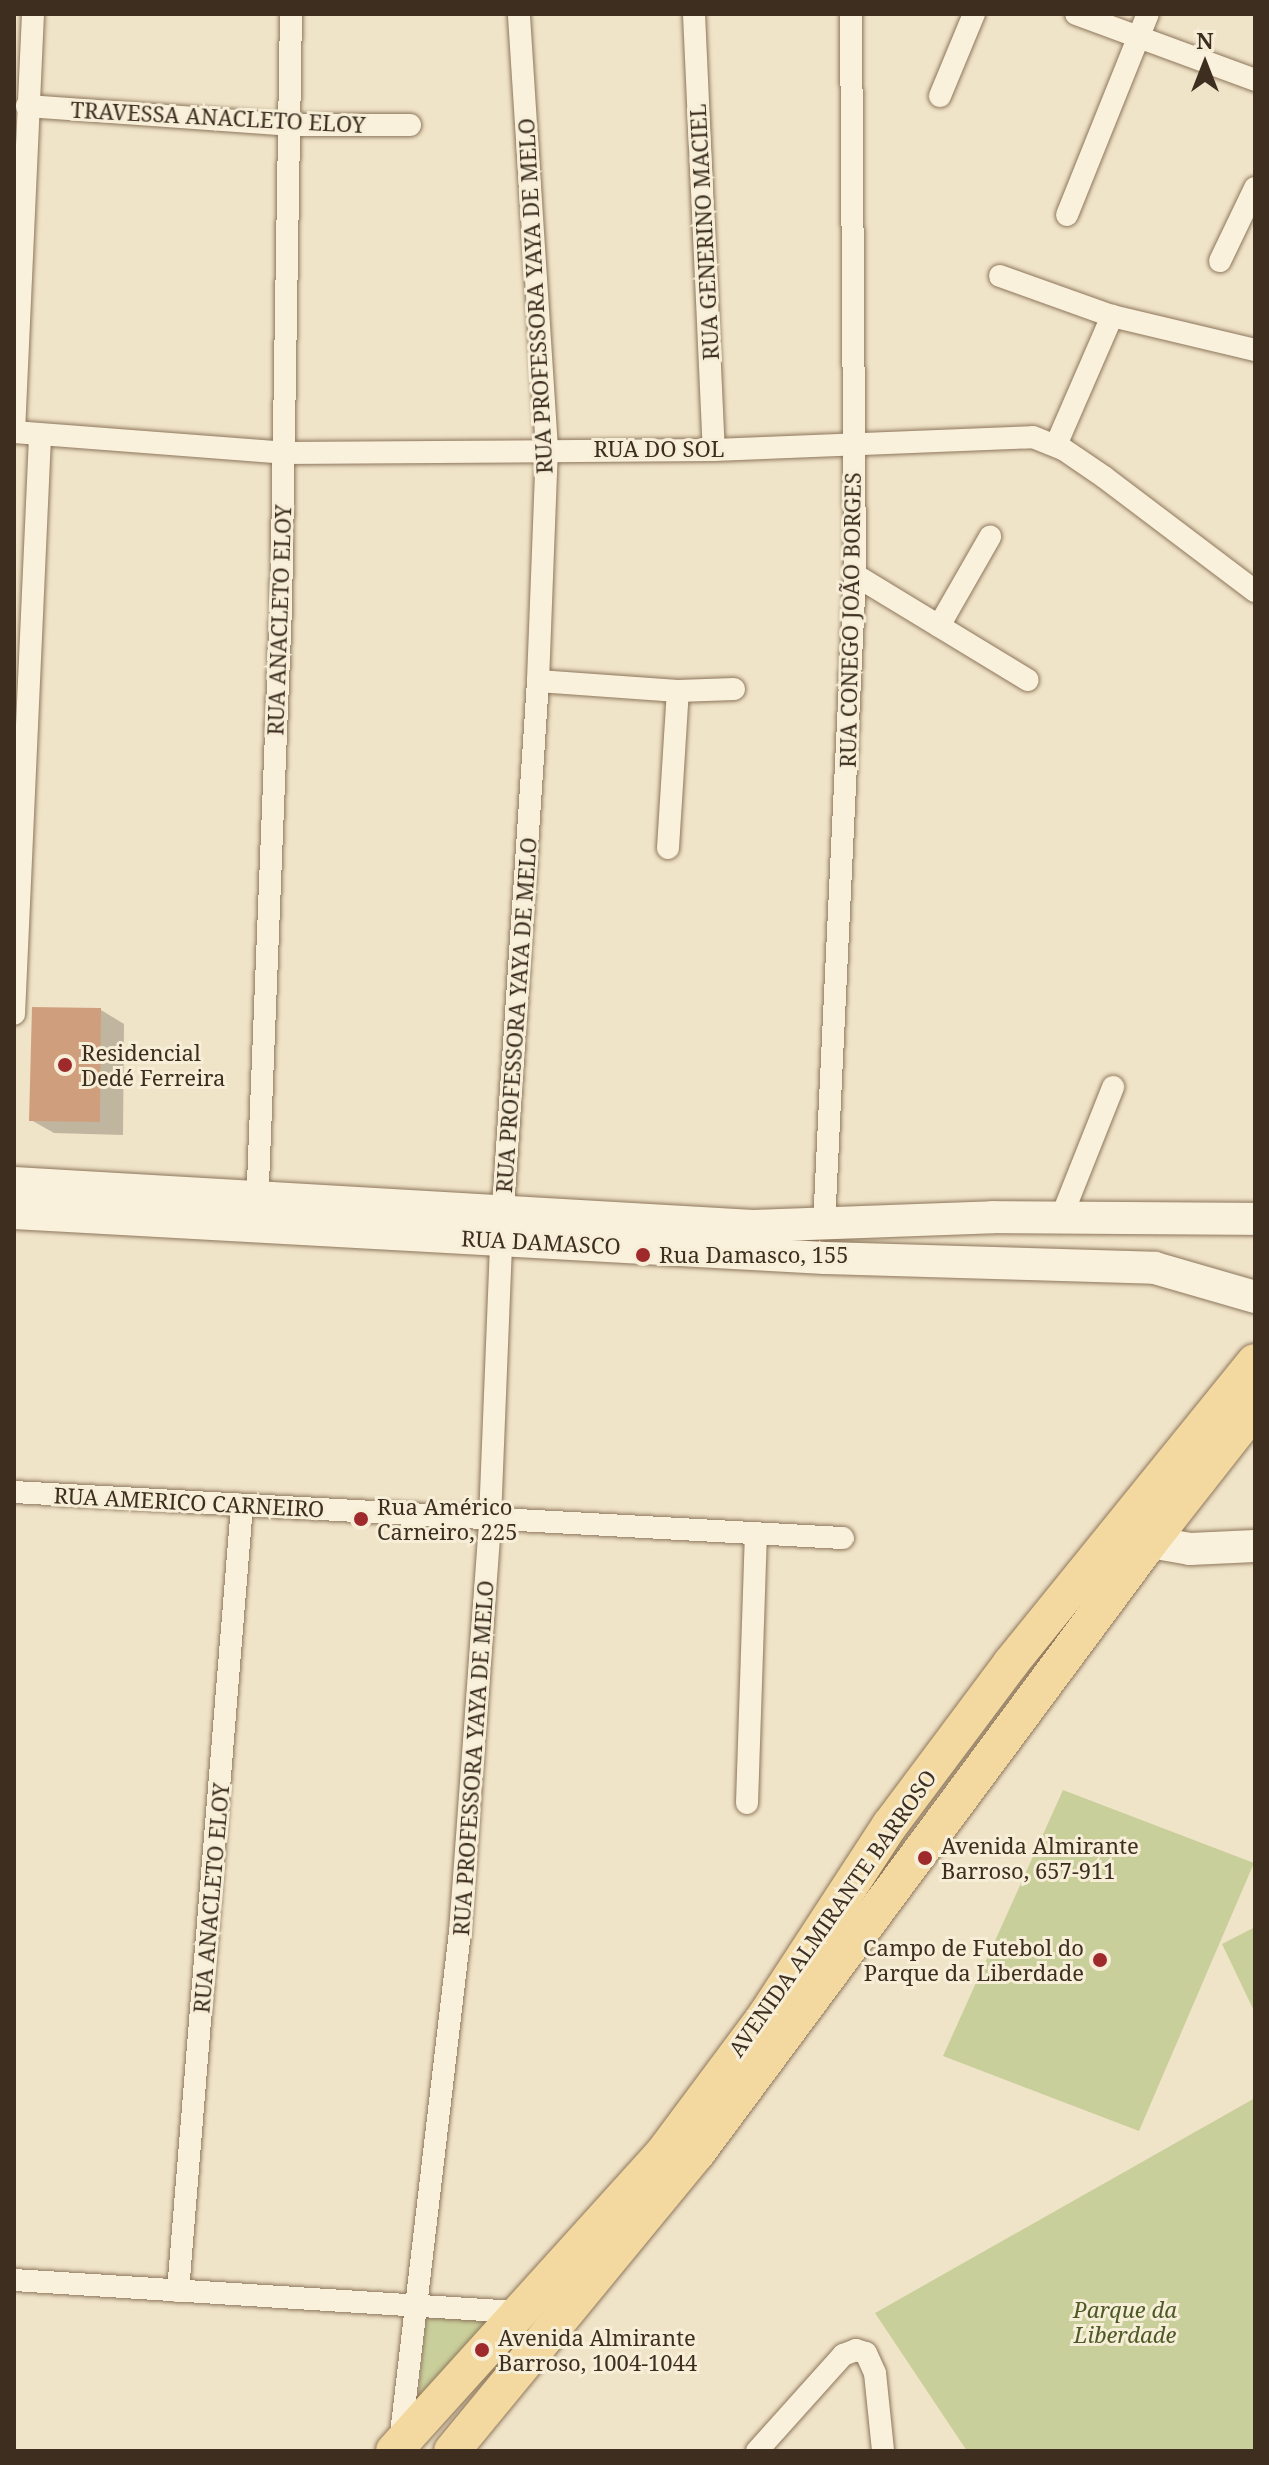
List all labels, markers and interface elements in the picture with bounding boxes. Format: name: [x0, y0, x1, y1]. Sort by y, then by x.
north arrow: [1165, 24, 1245, 104]
text: N: [1196, 25, 1214, 55]
street label: TRAVESSA ANACLETO ELOY: [70, 96, 366, 138]
street label: RUA GENERINO MACIEL: [684, 103, 724, 361]
street label: RUA PROFESSORA YAYA DE MELO: [512, 117, 558, 475]
street label: RUA DO SOL: [594, 436, 724, 462]
street label: RUA CONEGO JOÃO BORGES: [834, 472, 866, 768]
street label: RUA ANACLETO ELOY: [262, 504, 296, 736]
street label: RUA PROFESSORA YAYA DE MELO: [490, 836, 542, 1194]
place label: Residencial Dedé Ferreira: [81, 1039, 225, 1090]
marker: Residencial Dedé Ferreira: [56, 1056, 74, 1074]
street label: RUA DAMASCO: [461, 1225, 621, 1259]
place label: Rua Damasco, 155: [659, 1242, 849, 1268]
marker: Rua Damasco, 155: [634, 1246, 652, 1264]
street label: RUA AMERICO CARNEIRO: [53, 1482, 325, 1522]
place label: Rua Américo Carneiro, 225: [377, 1493, 517, 1544]
marker: Rua Américo Carneiro, 225: [352, 1510, 370, 1528]
street label: RUA PROFESSORA YAYA DE MELO: [447, 1579, 499, 1937]
street label: AVENIDA ALMIRANTE BARROSO: [723, 1765, 941, 2061]
street label: RUA ANACLETO ELOY: [188, 1782, 234, 2014]
place label: Avenida Almirante Barroso, 657-911: [941, 1832, 1139, 1884]
marker: Avenida Almirante Barroso, 657-911: [916, 1849, 934, 1867]
place label: Campo de Futebol do Parque da Liberdade: [863, 1934, 1084, 1986]
marker: Campo de Futebol do Parque da Liberdade: [1091, 1951, 1109, 1969]
park label: Parque da Liberdade: [1073, 2296, 1177, 2348]
place label: Avenida Almirante Barroso, 1004-1044: [498, 2324, 697, 2376]
marker: Avenida Almirante Barroso, 1004-1044: [473, 2341, 491, 2359]

